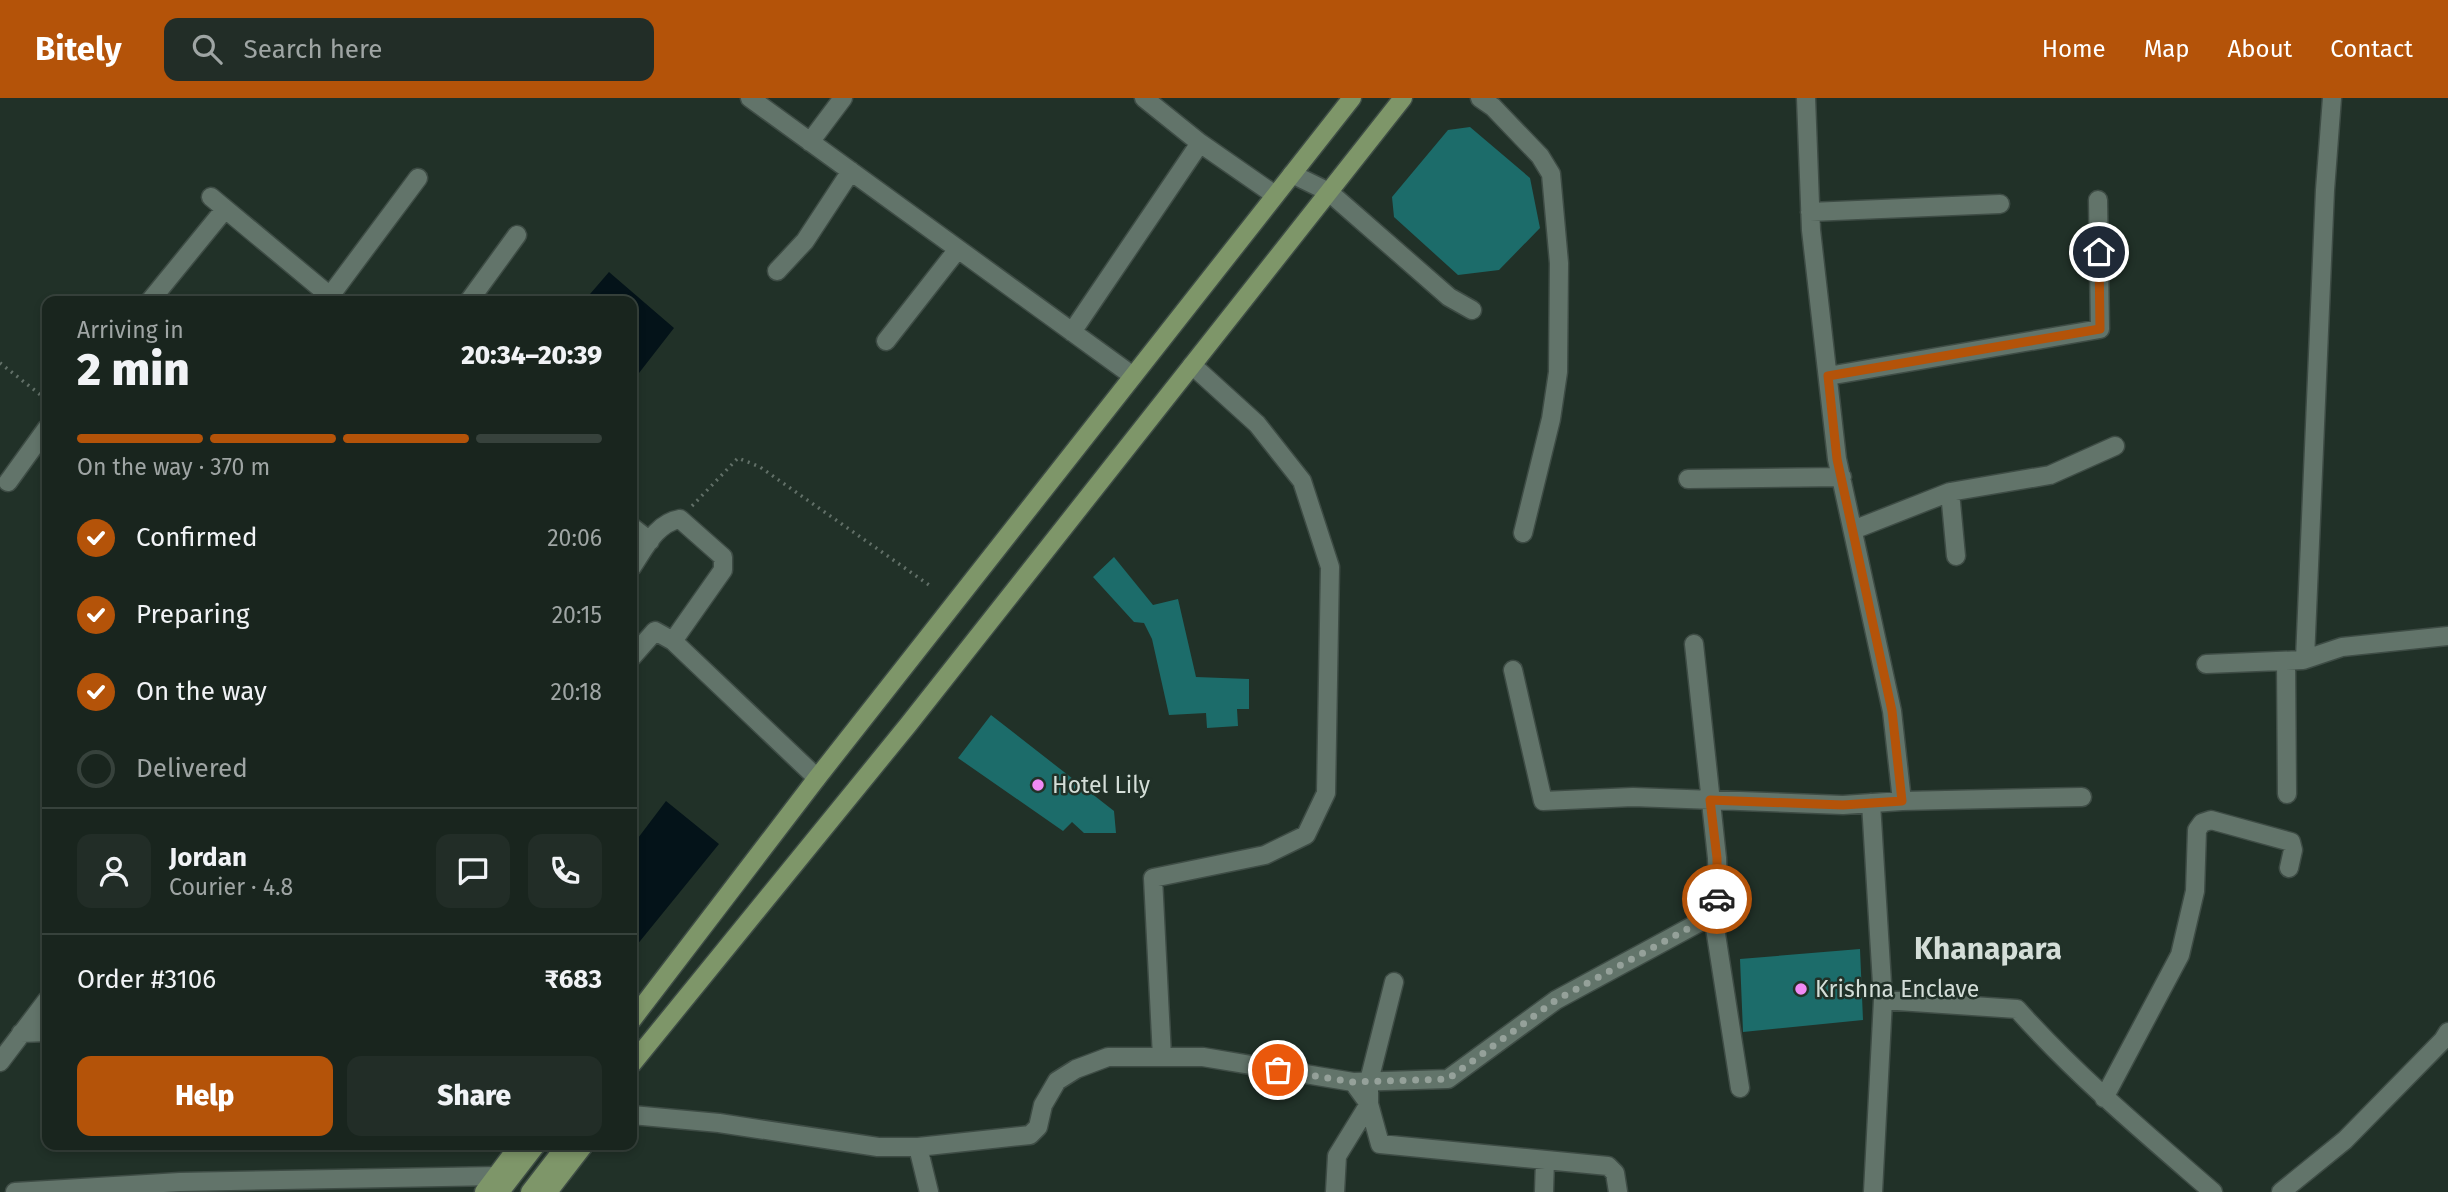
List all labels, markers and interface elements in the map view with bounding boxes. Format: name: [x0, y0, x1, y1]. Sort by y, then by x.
search box: [164, 18, 654, 81]
text: Bitely: [35, 29, 122, 69]
icon: search: [188, 30, 226, 68]
text: Search here: [244, 34, 382, 65]
text: Home: [2042, 35, 2106, 63]
text: Map: [2144, 35, 2190, 63]
text: About: [2228, 35, 2292, 63]
text: Contact: [2330, 35, 2413, 63]
pin: [2069, 222, 2129, 282]
icon: home: [2080, 233, 2118, 271]
text: Arriving in: [77, 316, 184, 344]
text: 20:34–20:39: [461, 340, 602, 371]
text: 2 min: [77, 342, 190, 397]
text: On the way · 370 m: [77, 453, 270, 481]
icon: check: [77, 519, 115, 557]
text: Confirmed: [136, 522, 257, 553]
text: 20:06: [547, 524, 602, 552]
icon: check: [77, 596, 115, 634]
text: Preparing: [136, 599, 249, 630]
text: 20:15: [552, 601, 602, 629]
icon: check: [77, 673, 115, 711]
text: On the way: [136, 676, 267, 707]
text: 20:18: [551, 678, 602, 706]
text: Delivered: [136, 753, 248, 784]
place label: Hotel Lily: [1052, 771, 1151, 799]
marker: Hotel Lily: [1030, 777, 1046, 793]
button: person: [77, 834, 151, 908]
button: chat: [436, 834, 510, 908]
button: phone: [528, 834, 602, 908]
text: Jordan: [169, 842, 247, 873]
courier: [1682, 864, 1752, 934]
text: Courier · 4.8: [169, 873, 293, 901]
icon: car: [1698, 880, 1736, 918]
district label: Khanapara: [1914, 931, 2062, 967]
text: Order #3106: [77, 964, 216, 995]
text: ₹683: [545, 964, 602, 995]
place label: Krishna Enclave: [1815, 975, 1979, 1003]
marker: Krishna Enclave: [1793, 981, 1809, 997]
pin: [1248, 1040, 1308, 1100]
icon: bag: [1259, 1051, 1297, 1089]
button: Help: [77, 1056, 333, 1136]
button: Share: [347, 1056, 602, 1136]

